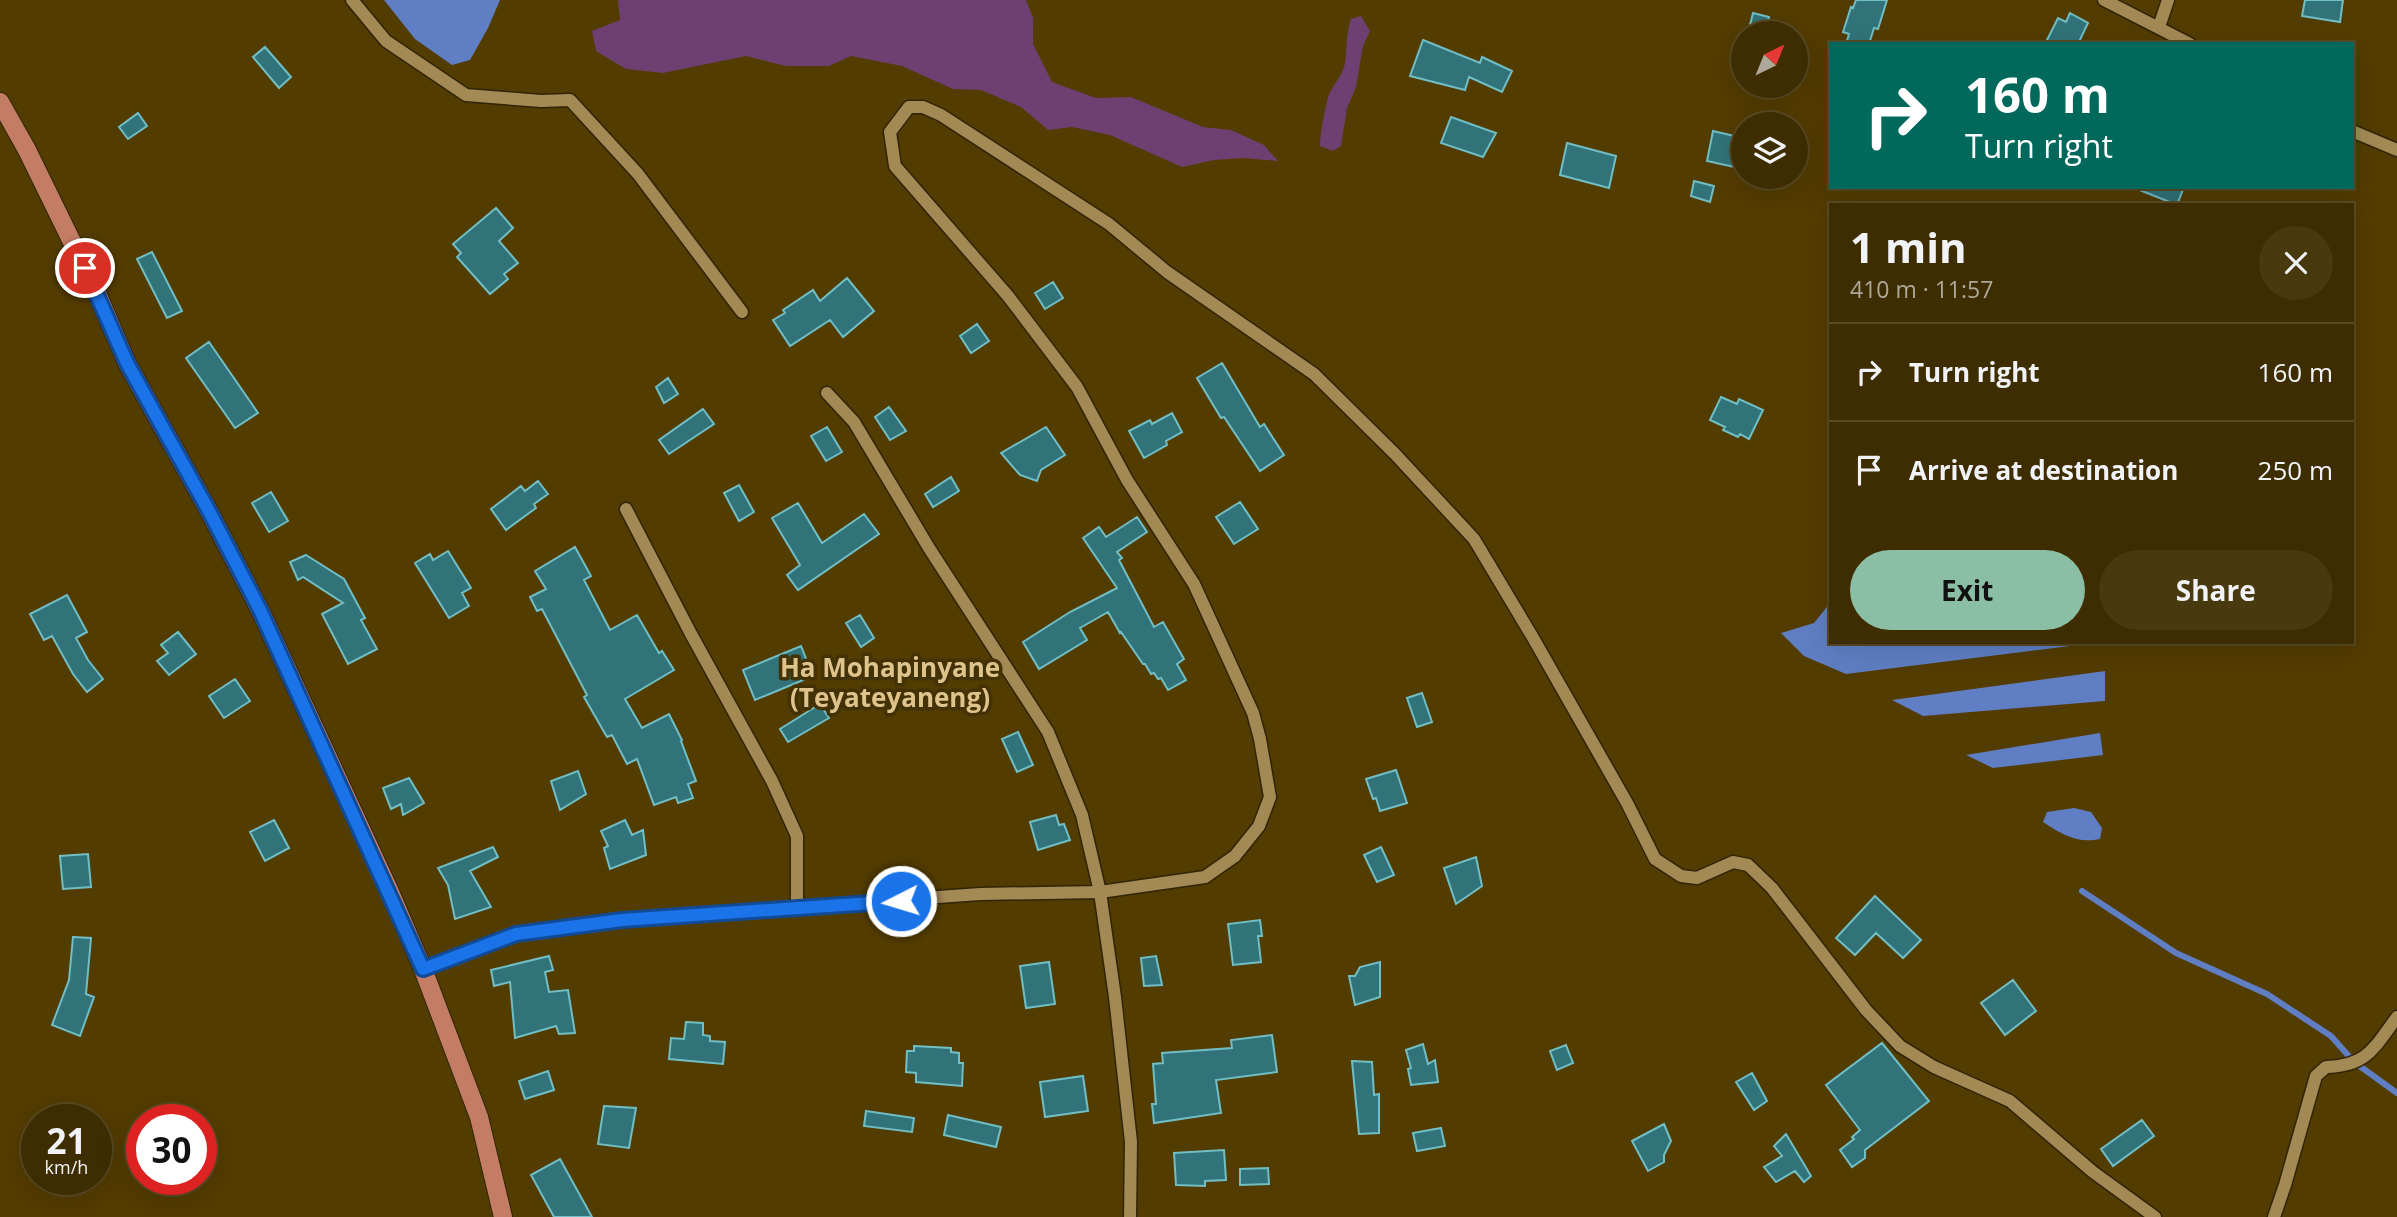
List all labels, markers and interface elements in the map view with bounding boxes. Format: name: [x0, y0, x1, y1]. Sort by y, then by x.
north arrow: [1731, 21, 1808, 98]
map controls: [1731, 21, 1808, 189]
text: 160 m: [1965, 61, 2110, 127]
icon: right: [1850, 70, 1941, 161]
button: layers: [1731, 112, 1808, 189]
text: Turn right: [1965, 124, 2113, 167]
text: 1 min: [1850, 218, 1967, 275]
button: close: [2259, 226, 2333, 300]
pin: [55, 238, 115, 298]
icon: arrive: [66, 249, 104, 287]
text: 410 m · 11:57: [1850, 273, 1993, 305]
icon: right: [1850, 353, 1888, 391]
text: Turn right: [1909, 354, 2040, 390]
text: 160 m: [2258, 354, 2333, 390]
icon: arrive: [1850, 451, 1888, 489]
text: Arrive at destination: [1909, 452, 2178, 488]
text: 250 m: [2258, 452, 2333, 488]
button: Exit: [1850, 550, 2085, 630]
button: Share: [2099, 550, 2333, 630]
district label: Ha Mohapinyane (Teyateyaneng): [780, 649, 1000, 715]
position arrow: [864, 864, 938, 938]
speed limit sign: 30: [126, 1104, 217, 1195]
text: 21: [46, 1117, 87, 1164]
text: km/h: [45, 1155, 88, 1179]

